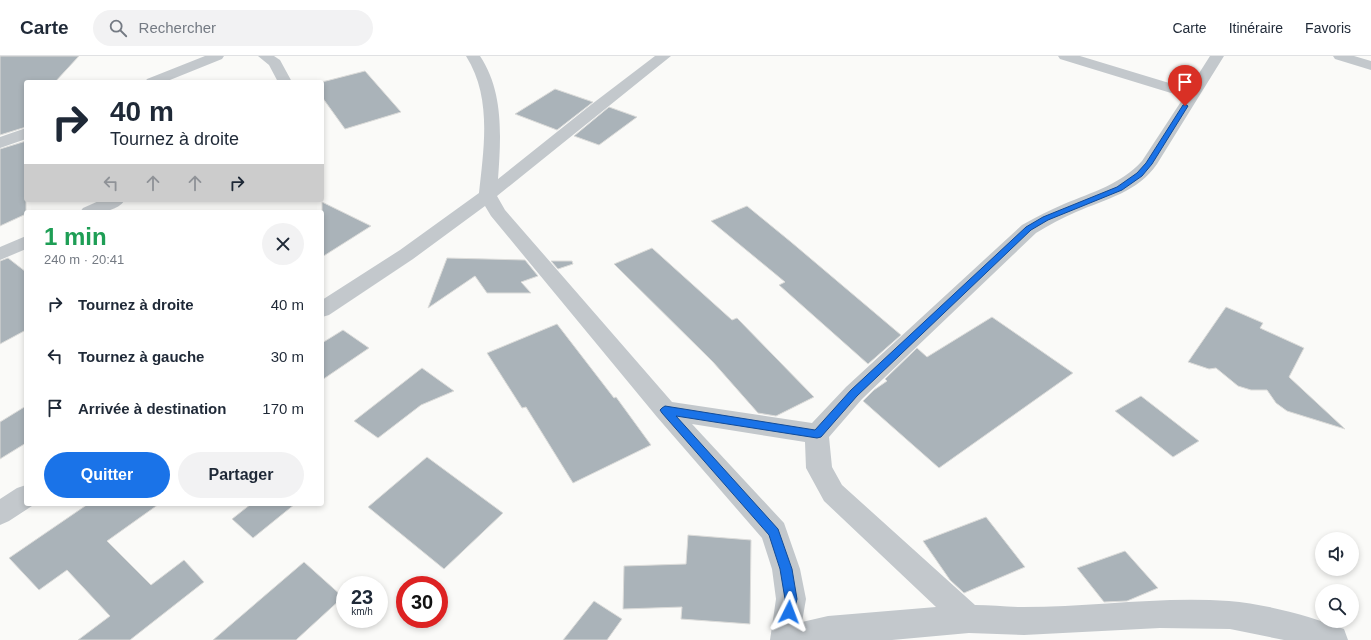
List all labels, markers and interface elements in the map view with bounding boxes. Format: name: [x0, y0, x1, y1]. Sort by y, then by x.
search box: [93, 10, 373, 46]
text: Carte: [20, 17, 69, 38]
icon: search: [107, 17, 129, 39]
text: Rechercher: [139, 19, 216, 36]
text: Carte: [1172, 20, 1207, 36]
text: Itinéraire: [1229, 20, 1283, 36]
text: Favoris: [1305, 20, 1351, 36]
pin: [1168, 65, 1202, 106]
icon: arrive: [1174, 71, 1196, 93]
icon: right: [44, 96, 96, 148]
text: 40 m: [110, 96, 174, 127]
text: Tournez à droite: [110, 129, 239, 149]
icon: left: [100, 172, 122, 194]
icon: ahead: [142, 172, 164, 194]
icon: ahead: [184, 172, 206, 194]
icon: right: [226, 172, 248, 194]
text: 1 min: [44, 223, 107, 250]
button: close: [262, 223, 304, 265]
text: 240 m · 20:41: [44, 252, 124, 267]
icon: right: [44, 293, 66, 315]
text: Tournez à droite: [78, 296, 194, 313]
text: 40 m: [271, 296, 304, 313]
icon: left: [44, 345, 66, 367]
text: Tournez à gauche: [78, 348, 204, 365]
text: 30 m: [271, 348, 304, 365]
icon: arrive: [44, 397, 66, 419]
text: Arrivée à destination: [78, 400, 226, 417]
text: 170 m: [262, 400, 304, 417]
button: Quitter: [44, 452, 170, 498]
button: Partager: [178, 452, 304, 498]
map controls: [1315, 532, 1359, 628]
button: sound: [1315, 532, 1359, 576]
speed limit sign: 30: [396, 576, 448, 628]
button: search: [1315, 584, 1359, 628]
text: 23: [351, 586, 373, 608]
position arrow: [768, 591, 810, 633]
text: km/h: [351, 606, 373, 617]

